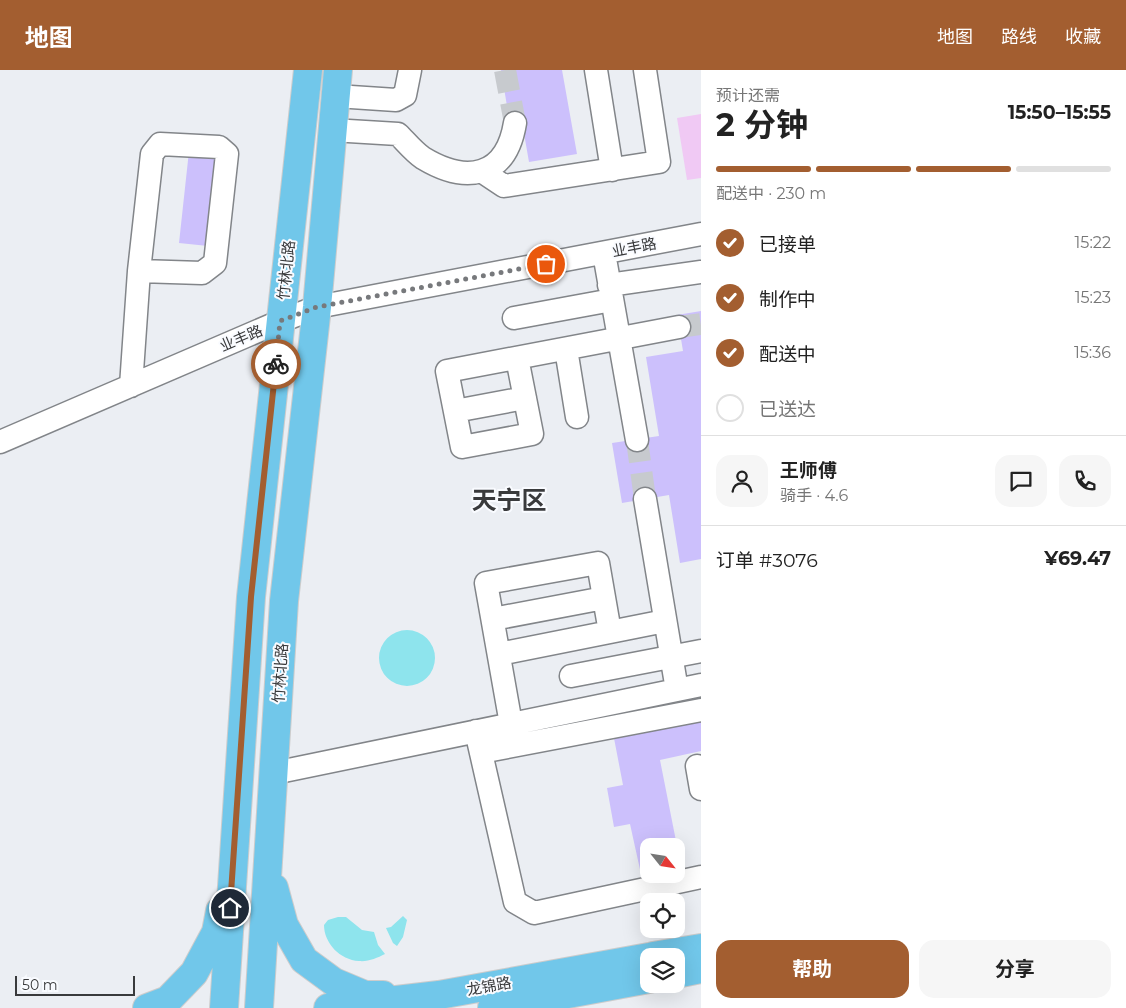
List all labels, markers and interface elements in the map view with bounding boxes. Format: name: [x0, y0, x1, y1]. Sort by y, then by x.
text: 地图: [25, 23, 73, 52]
text: 地图: [937, 26, 973, 48]
text: 路线: [1001, 26, 1037, 48]
text: 收藏: [1065, 26, 1101, 48]
text: 预计还需: [716, 86, 780, 105]
text: 15:50–15:55: [1008, 101, 1111, 124]
text: 2 分钟: [716, 105, 808, 144]
text: 配送中 · 230 m: [716, 184, 826, 203]
icon: check: [716, 229, 744, 257]
street label: 业丰路: [610, 233, 658, 261]
text: 已接单: [759, 233, 816, 256]
text: 15:22: [1075, 233, 1111, 252]
street label: 竹林北路: [273, 239, 299, 301]
pin: [525, 243, 567, 285]
icon: bag: [532, 250, 560, 278]
icon: check: [716, 284, 744, 312]
text: 制作中: [759, 288, 816, 311]
text: 15:23: [1075, 288, 1111, 307]
street label: 业丰路: [217, 320, 265, 356]
courier: [251, 339, 301, 389]
icon: check: [716, 339, 744, 367]
text: 配送中: [759, 343, 816, 366]
text: 15:36: [1074, 343, 1111, 362]
icon: bike: [262, 350, 290, 378]
text: 已送达: [759, 398, 816, 421]
button: person: [716, 455, 768, 507]
button: chat: [995, 455, 1047, 507]
button: phone: [1059, 455, 1111, 507]
text: 王师傅: [780, 459, 837, 482]
district label: 天宁区: [471, 485, 547, 515]
text: 骑手 · 4.6: [780, 486, 848, 505]
text: ¥69.47: [1044, 547, 1111, 570]
text: 订单 #3076: [716, 549, 818, 572]
street label: 竹林北路: [268, 642, 292, 704]
north arrow: [640, 838, 685, 882]
map controls: [640, 838, 685, 993]
pin: [209, 887, 251, 929]
button: locate: [640, 893, 685, 938]
icon: home: [216, 894, 244, 922]
button: 帮助: [716, 940, 909, 998]
button: 分享: [919, 940, 1111, 998]
button: layers: [640, 948, 685, 993]
scale bar: [15, 973, 135, 996]
street label: 龙锦路: [465, 973, 513, 999]
text: 50 m: [22, 976, 58, 994]

